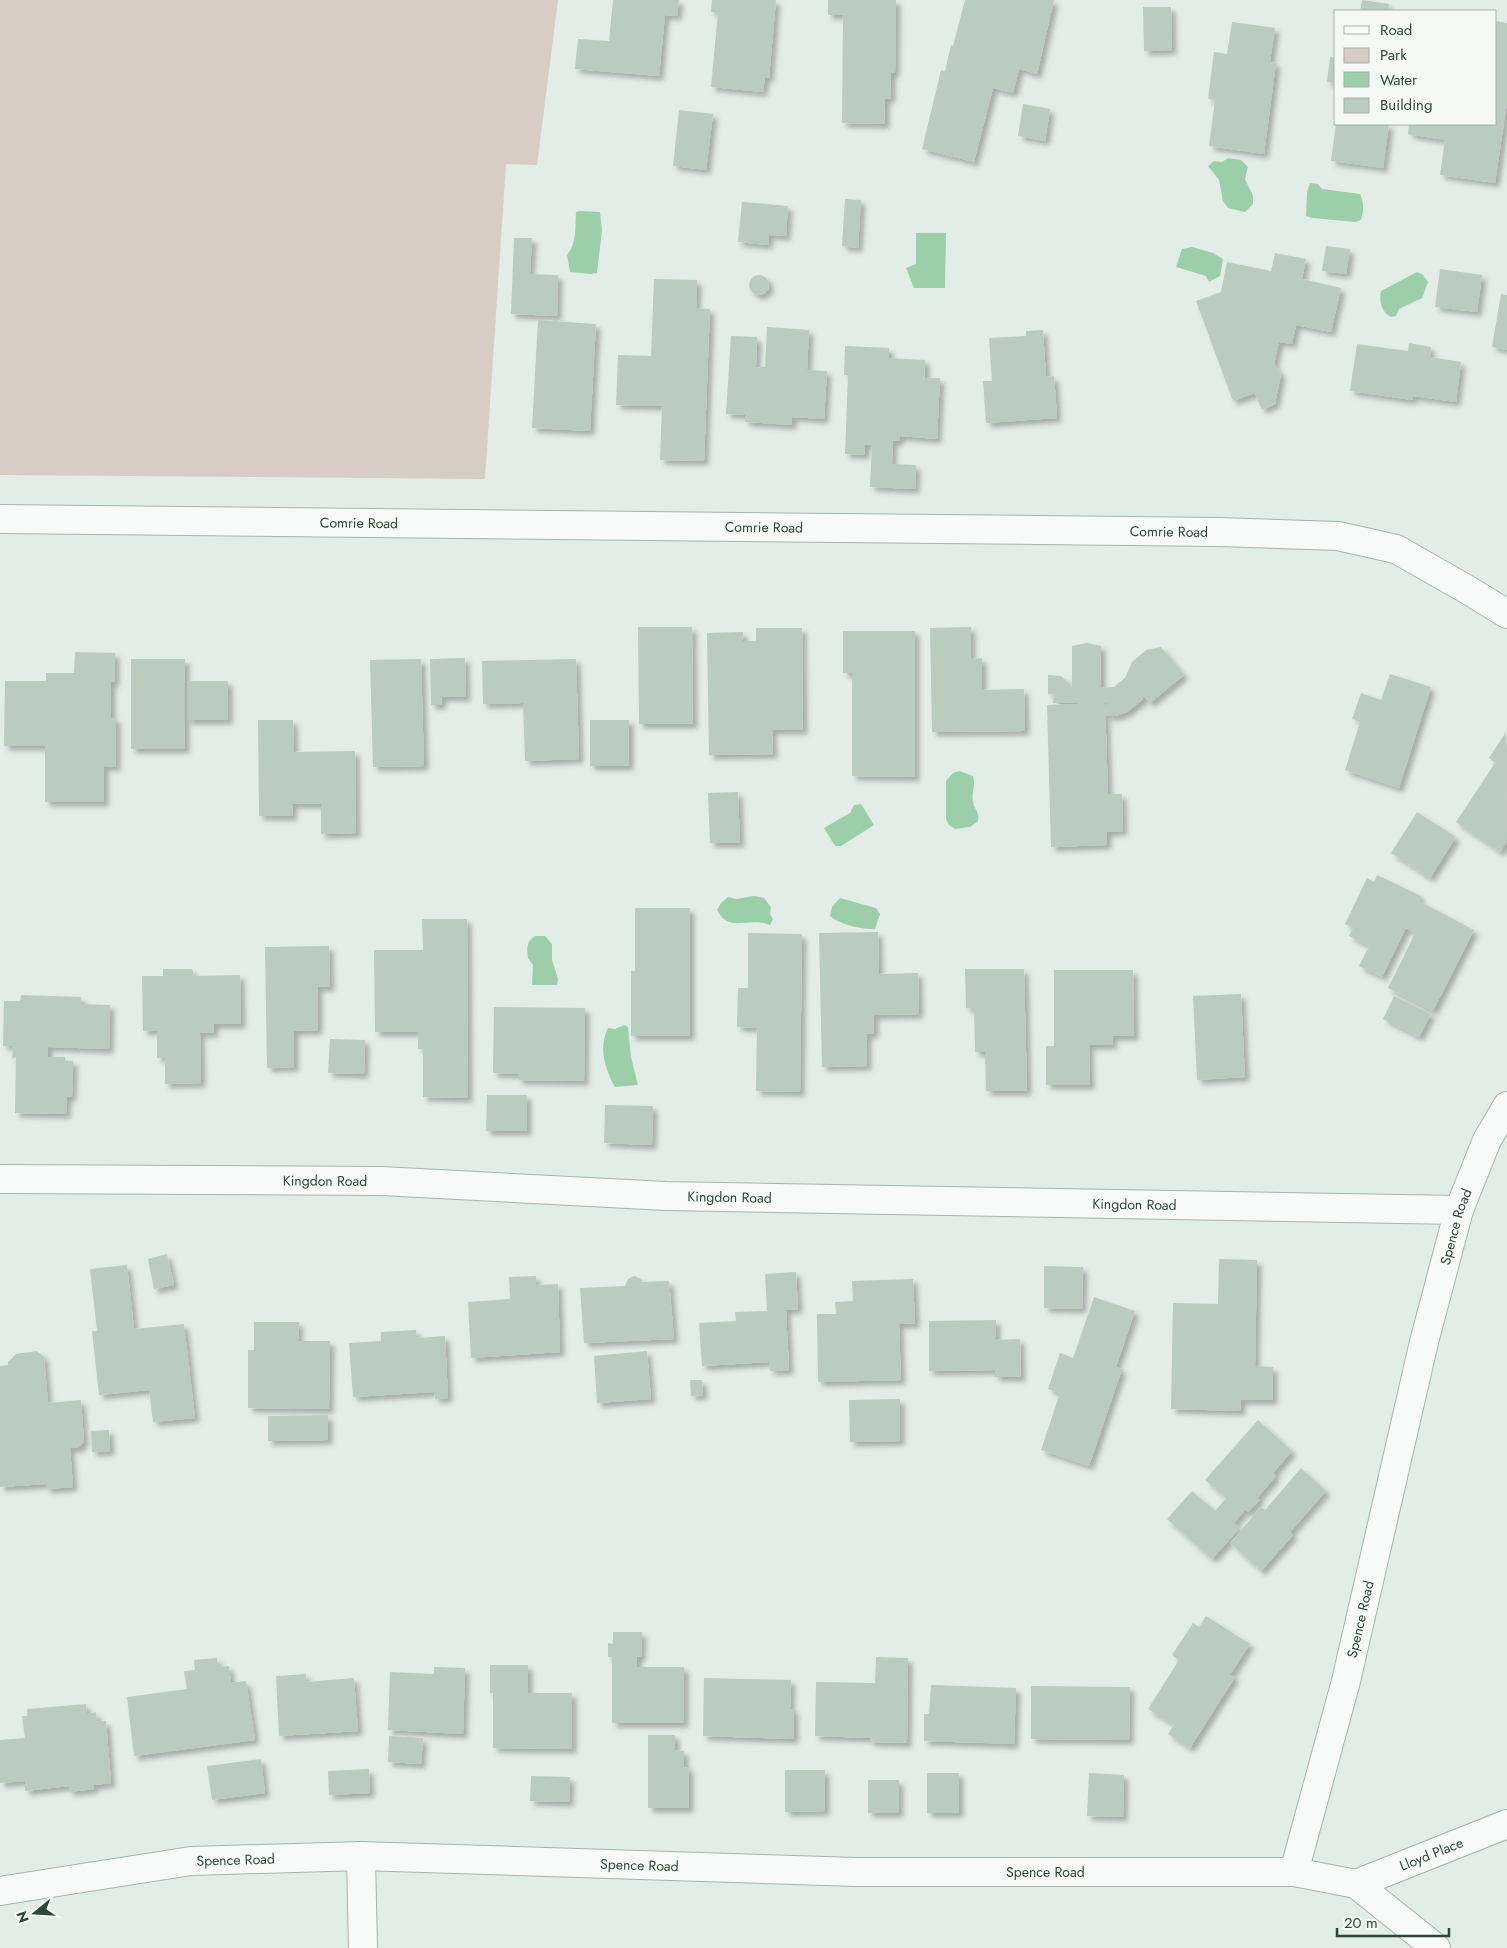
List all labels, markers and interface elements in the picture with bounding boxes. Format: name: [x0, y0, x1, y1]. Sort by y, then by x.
legend: [1334, 10, 1497, 125]
text: Road: [1380, 19, 1412, 41]
text: Park: [1380, 44, 1407, 66]
text: Water: [1380, 69, 1418, 91]
text: Building: [1380, 94, 1432, 116]
street label: Comrie Road: [320, 512, 398, 533]
street label: Comrie Road: [725, 517, 803, 538]
street label: Comrie Road: [1130, 521, 1208, 542]
street label: Kingdon Road: [283, 1170, 367, 1191]
street label: Kingdon Road: [687, 1186, 772, 1208]
street label: Spence Road: [1435, 1186, 1477, 1267]
street label: Kingdon Road: [1092, 1194, 1177, 1215]
street label: Spence Road: [1342, 1579, 1379, 1660]
street label: Lloyd Place: [1396, 1832, 1466, 1876]
street label: Spence Road: [196, 1849, 275, 1871]
street label: Spence Road: [600, 1854, 679, 1876]
street label: Spence Road: [1006, 1862, 1085, 1882]
north arrow: [10, 1888, 60, 1938]
scale bar: [1337, 1906, 1450, 1938]
text: N: [11, 1909, 34, 1925]
text: 20 m: [1344, 1912, 1378, 1934]

